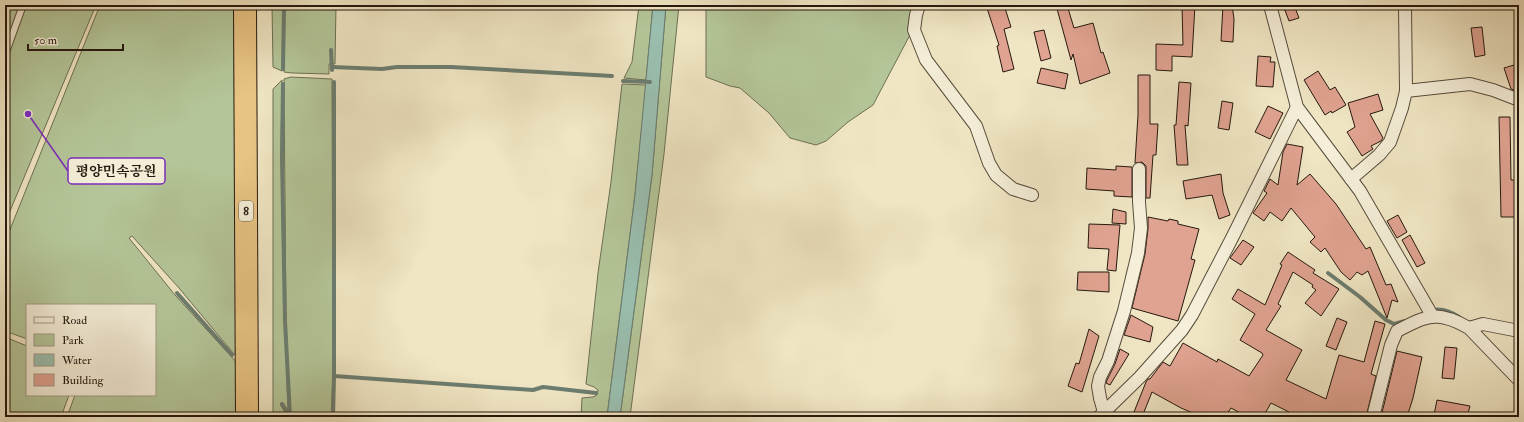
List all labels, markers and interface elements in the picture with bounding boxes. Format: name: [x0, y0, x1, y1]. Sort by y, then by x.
scale bar: [28, 26, 123, 52]
text: 50 m: [34, 33, 58, 48]
callout: 평양민속공원: [68, 158, 165, 184]
text: 평양민속공원: [75, 163, 157, 180]
road number: 8: [239, 201, 253, 221]
legend: [26, 304, 156, 396]
text: Road: [62, 313, 87, 328]
text: Park: [62, 333, 84, 348]
text: Water: [61, 353, 92, 368]
text: Building: [62, 373, 105, 388]

